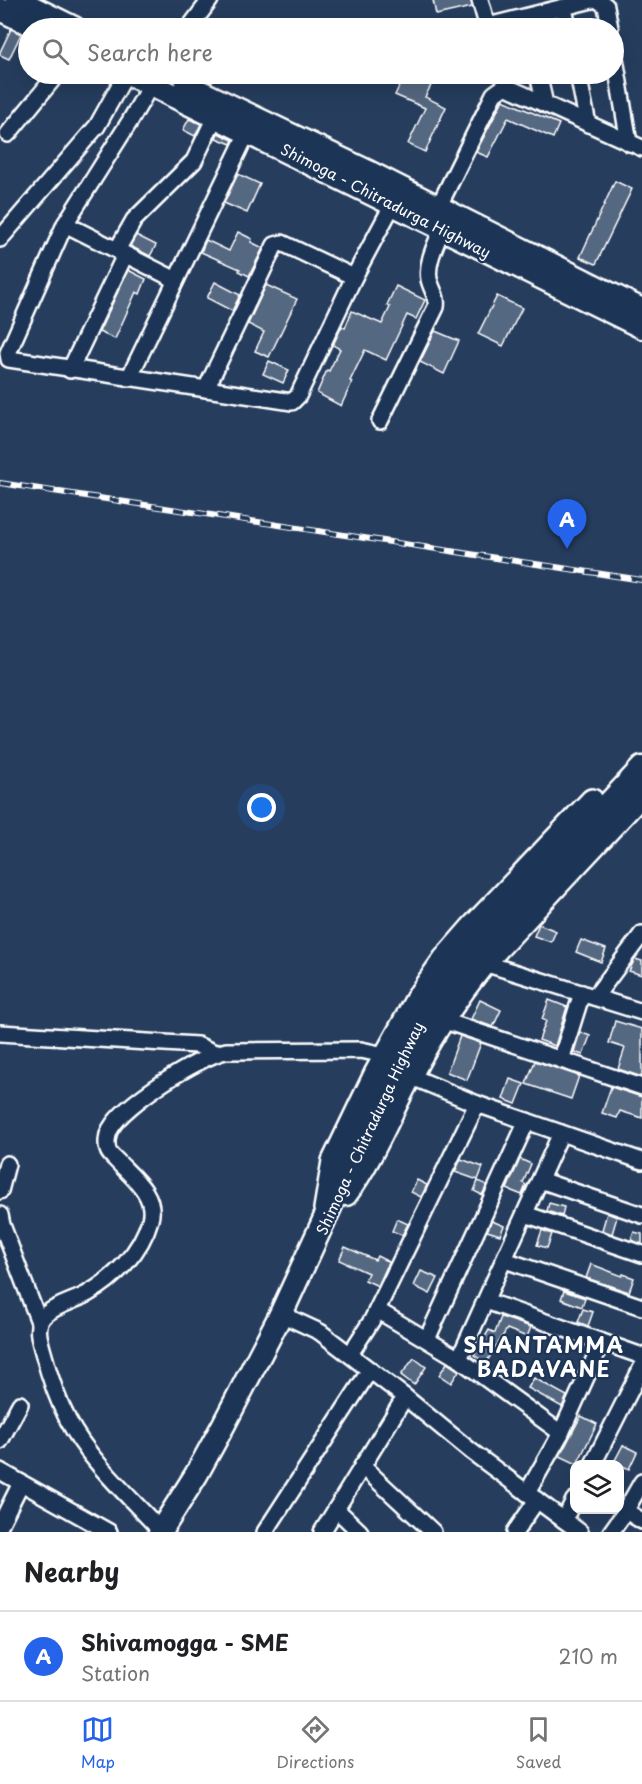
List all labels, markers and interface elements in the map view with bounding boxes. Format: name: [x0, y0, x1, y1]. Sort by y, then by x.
search box: [18, 18, 624, 84]
icon: search: [39, 35, 72, 68]
text: Search here: [87, 35, 213, 68]
street label: Shimoga - Chitradurga Highway: [277, 137, 495, 263]
pin: A: [548, 500, 586, 549]
your location: [247, 793, 276, 822]
street label: Shimoga - Chitradurga Highway: [309, 1018, 429, 1238]
district label: SHANTAMMA BADAVANE: [463, 1328, 625, 1384]
map controls: [570, 1460, 624, 1514]
button: layers: [570, 1460, 624, 1514]
text: Nearby: [24, 1552, 119, 1591]
text: Shivamogga - SME: [81, 1625, 289, 1658]
text: A: [36, 1641, 51, 1671]
text: 210 m: [559, 1641, 618, 1671]
text: Station: [81, 1658, 150, 1688]
tab: Map: [81, 1713, 115, 1773]
tab: Directions: [276, 1713, 354, 1773]
tab: Saved: [516, 1713, 561, 1773]

